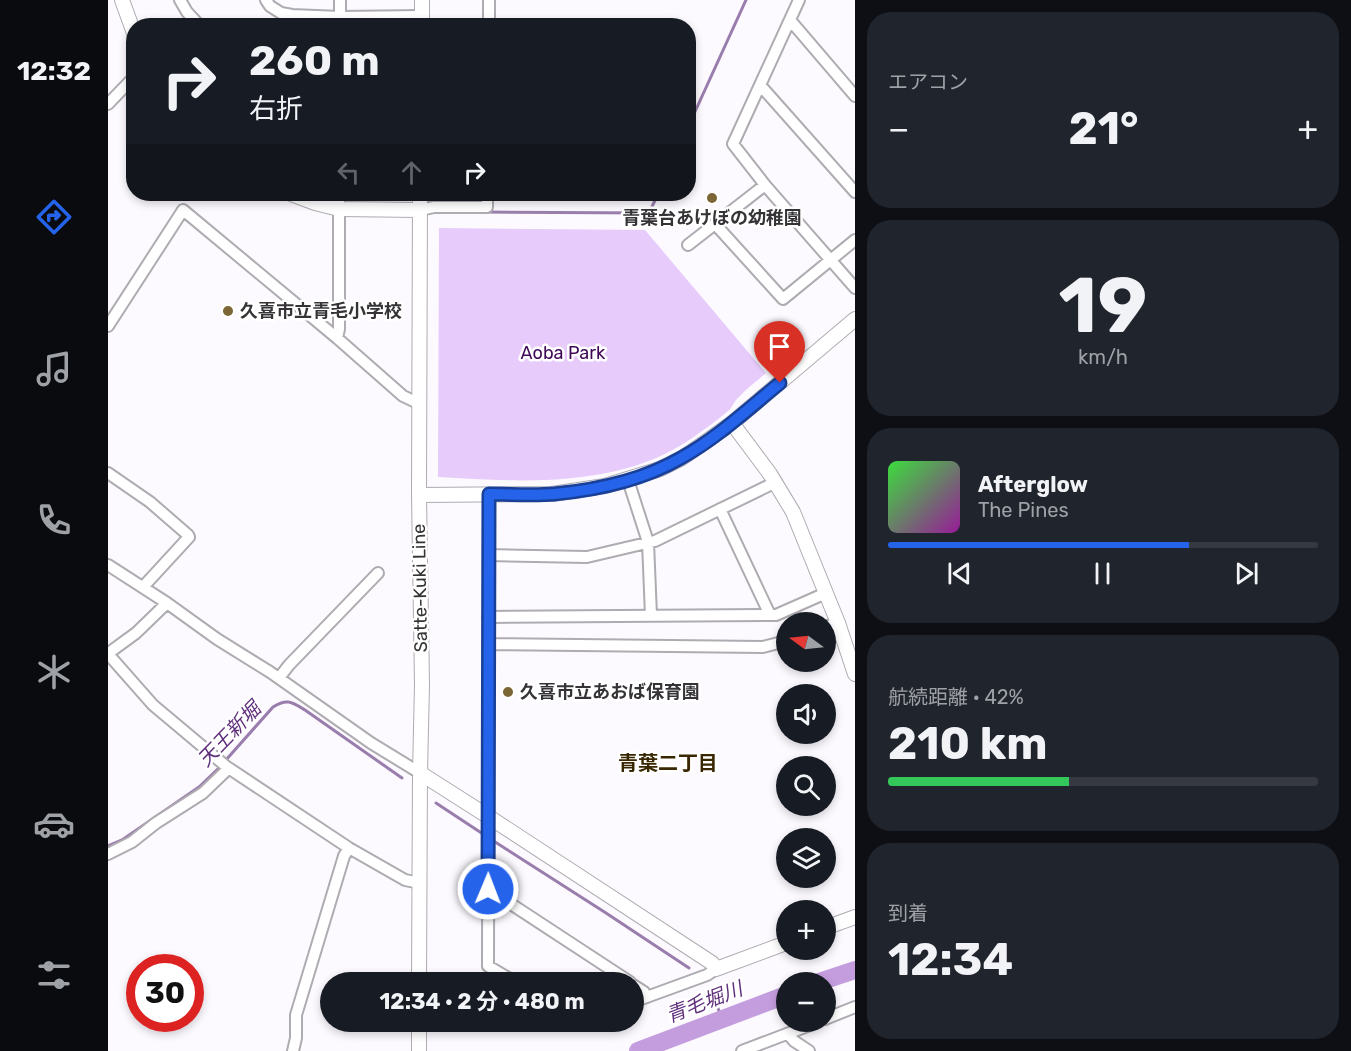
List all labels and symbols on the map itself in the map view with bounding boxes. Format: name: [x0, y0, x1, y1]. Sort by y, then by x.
marker: 青葉台あけぼの幼稚園: [705, 191, 719, 205]
place label: 青葉台あけぼの幼稚園: [622, 207, 802, 229]
place label: 久喜市立青毛小学校: [240, 300, 402, 322]
marker: 久喜市立青毛小学校: [221, 304, 235, 318]
pin: [754, 321, 805, 383]
park label: Aoba Park: [521, 342, 606, 364]
street label: Satte-Kuki Line: [408, 524, 432, 652]
north arrow: [776, 612, 836, 672]
place label: 久喜市立あおば保育園: [520, 681, 700, 703]
marker: 久喜市立あおば保育園: [501, 685, 515, 699]
water label: 天王新堀: [193, 695, 268, 771]
district label: 青葉二丁目: [618, 751, 718, 775]
position arrow: [456, 857, 520, 921]
speed limit sign: 30: [126, 954, 204, 1032]
water label: 青毛堀川: [662, 976, 748, 1028]

